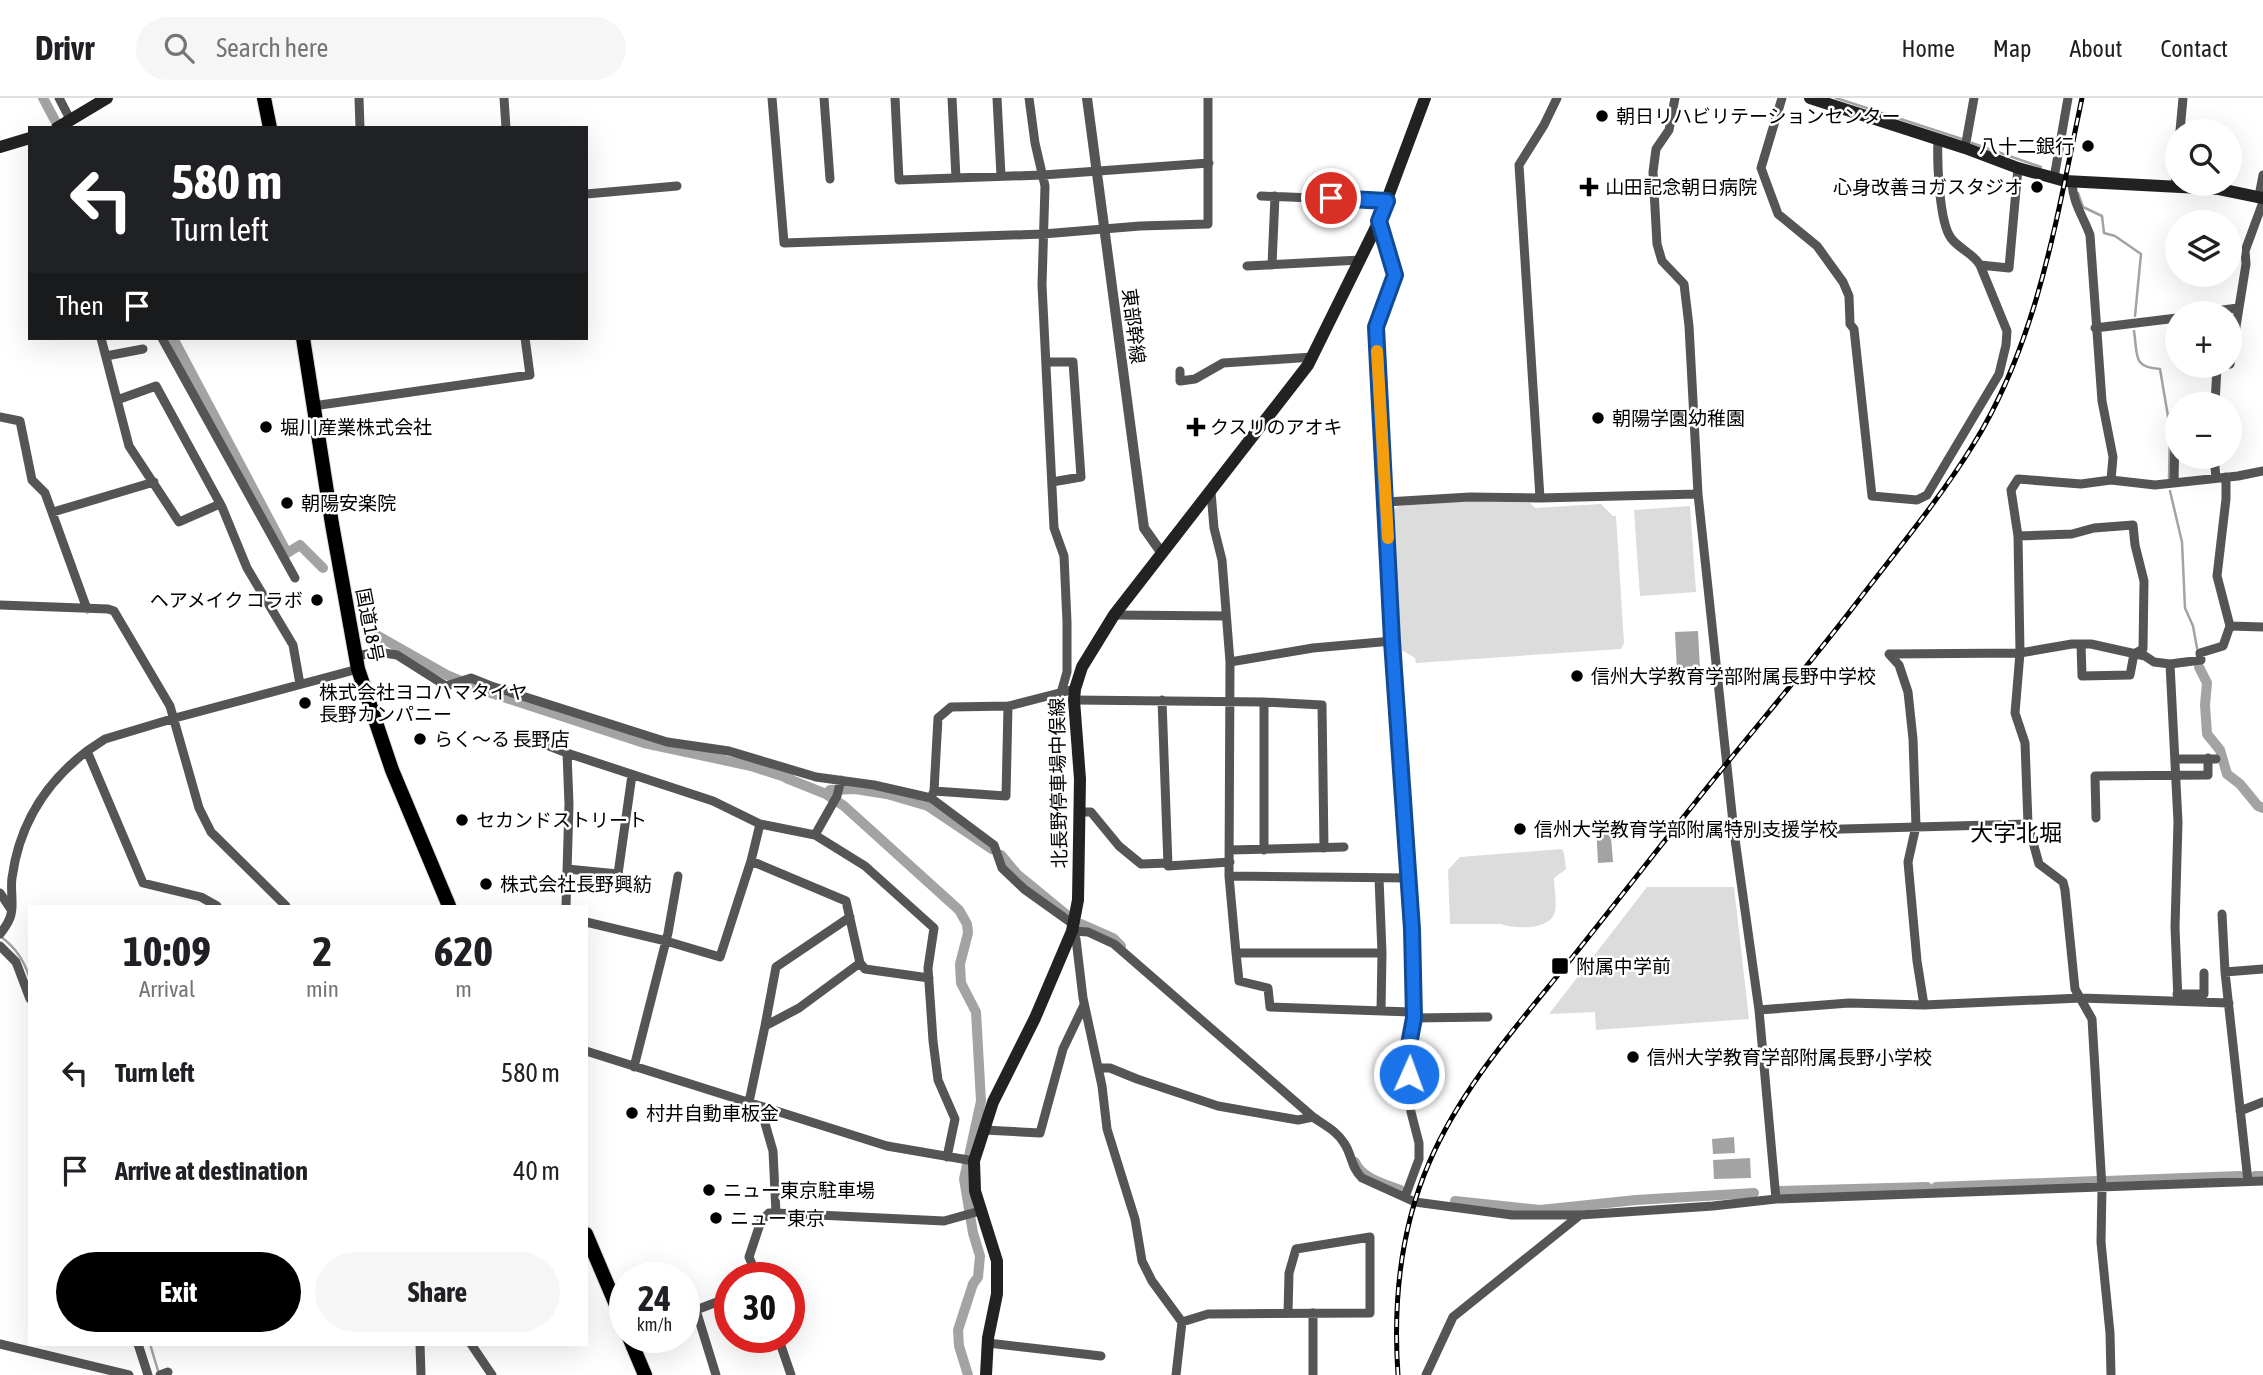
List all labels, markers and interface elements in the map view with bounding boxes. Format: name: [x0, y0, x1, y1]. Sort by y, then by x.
search box: [136, 17, 626, 80]
text: Drivr: [35, 29, 94, 67]
icon: search: [160, 29, 198, 67]
text: Search here: [216, 33, 328, 63]
text: Home: [1901, 35, 1955, 62]
text: Map: [1993, 35, 2031, 62]
text: About: [2069, 35, 2122, 62]
text: Contact: [2160, 35, 2228, 62]
place label: 朝日リハビリテーションセンター: [1616, 105, 1901, 127]
marker: 朝日リハビリテーションセンター: [1594, 108, 1610, 124]
map controls: [2165, 119, 2242, 469]
button: search: [2165, 119, 2242, 196]
place label: 八十二銀行: [1979, 135, 2074, 157]
marker: 八十二銀行: [2080, 138, 2096, 154]
text: 580 m: [171, 153, 282, 209]
icon: left: [56, 154, 147, 245]
pin: [1301, 168, 1361, 228]
place label: 山田記念朝日病院: [1605, 176, 1757, 198]
place label: 心身改善ヨガスタジオ: [1833, 176, 2023, 198]
marker: 山田記念朝日病院: [1579, 177, 1599, 197]
icon: arrive: [1312, 179, 1350, 217]
marker: 心身改善ヨガスタジオ: [2029, 179, 2045, 195]
button: layers: [2165, 210, 2242, 287]
text: Turn left: [171, 211, 269, 248]
icon: arrive: [118, 287, 156, 325]
street label: 東部幹線: [1118, 287, 1150, 365]
text: Then: [56, 291, 104, 321]
button: +: [2165, 301, 2242, 378]
button: −: [2165, 392, 2242, 469]
place label: 朝陽学園幼稚園: [1612, 407, 1745, 429]
marker: 朝陽学園幼稚園: [1590, 410, 1606, 426]
place label: 堀川産業株式会社: [280, 416, 432, 438]
place label: クスリのアオキ: [1210, 416, 1342, 438]
marker: 堀川産業株式会社: [258, 419, 274, 435]
marker: クスリのアオキ: [1188, 419, 1204, 435]
place label: 朝陽安楽院: [301, 492, 396, 514]
marker: 朝陽安楽院: [279, 495, 295, 511]
street label: 国道18号: [352, 586, 388, 664]
place label: ヘアメイク コラボ: [150, 589, 303, 611]
marker: ヘアメイク コラボ: [309, 592, 325, 608]
place label: 信州大学教育学部附属長野中学校: [1591, 665, 1876, 687]
marker: 信州大学教育学部附属長野中学校: [1569, 668, 1585, 684]
place label: 株式会社ヨコハマタイヤ 長野カンパニー: [319, 681, 527, 725]
marker: 株式会社ヨコハマタイヤ 長野カンパニー: [297, 695, 313, 711]
street label: 北長野停車場中俣線: [1046, 697, 1070, 869]
place label: らく〜る 長野店: [434, 728, 570, 750]
marker: らく〜る 長野店: [412, 731, 428, 747]
place label: セカンドストリート: [476, 809, 647, 831]
marker: セカンドストリート: [454, 812, 470, 828]
place label: 信州大学教育学部附属特別支援学校: [1534, 818, 1838, 840]
district label: 大字北堀: [1970, 820, 2062, 846]
marker: 信州大学教育学部附属特別支援学校: [1512, 821, 1528, 837]
place label: 株式会社長野興紡: [500, 873, 652, 895]
marker: 株式会社長野興紡: [478, 876, 494, 892]
text: 10:09: [123, 927, 211, 975]
text: 2: [313, 927, 332, 975]
text: 620: [434, 927, 493, 975]
place label: 附属中学前: [1576, 955, 1671, 977]
marker: 附属中学前: [1550, 956, 1570, 976]
text: Arrival: [139, 976, 195, 1002]
text: min: [306, 976, 339, 1002]
text: m: [455, 976, 472, 1002]
position arrow: [1372, 1037, 1446, 1111]
place label: 信州大学教育学部附属長野小学校: [1647, 1046, 1932, 1068]
marker: 信州大学教育学部附属長野小学校: [1625, 1049, 1641, 1065]
icon: left: [56, 1054, 94, 1092]
text: Turn left: [115, 1058, 195, 1088]
text: 580 m: [501, 1058, 560, 1088]
place label: 村井自動車板金: [646, 1102, 779, 1124]
marker: 村井自動車板金: [624, 1105, 640, 1121]
icon: arrive: [56, 1152, 94, 1190]
text: Arrive at destination: [115, 1156, 308, 1186]
text: 40 m: [513, 1156, 560, 1186]
place label: ニュー東京駐車場: [723, 1179, 875, 1201]
marker: ニュー東京駐車場: [701, 1182, 717, 1198]
place label: ニュー東京: [730, 1207, 825, 1229]
marker: ニュー東京: [708, 1210, 724, 1226]
button: Exit: [56, 1252, 301, 1332]
button: Share: [315, 1252, 560, 1332]
speed limit sign: 30: [714, 1262, 805, 1353]
text: 24: [638, 1278, 671, 1318]
text: km/h: [637, 1314, 672, 1335]

